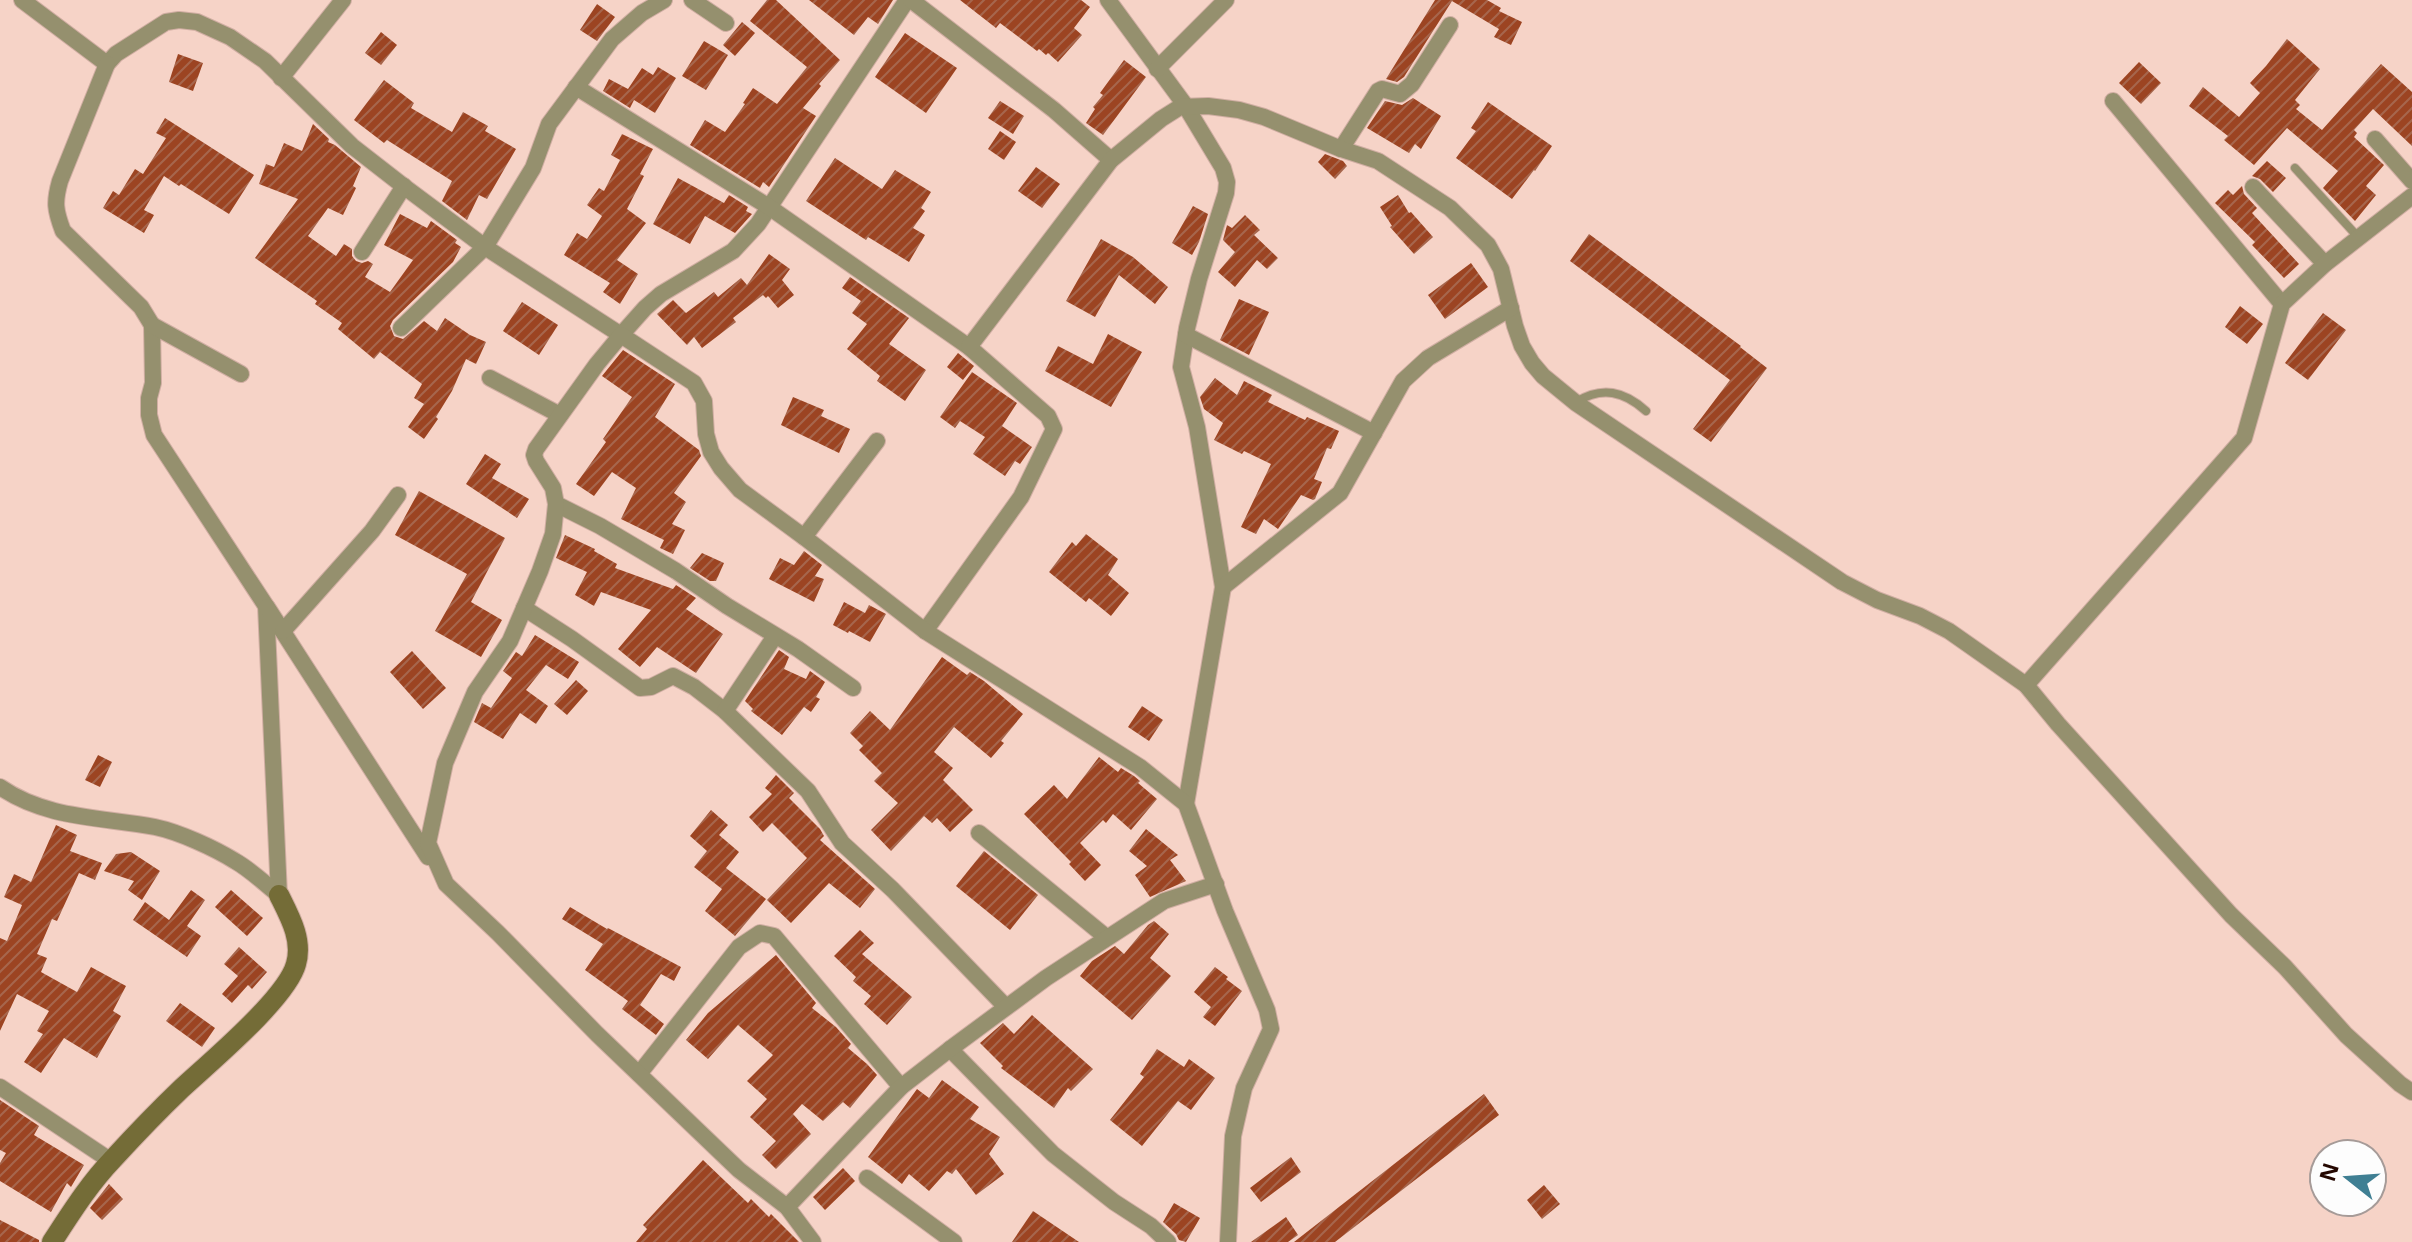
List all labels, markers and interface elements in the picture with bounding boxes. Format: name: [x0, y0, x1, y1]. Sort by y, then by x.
north arrow: [2308, 1138, 2388, 1218]
text: N: [2311, 1159, 2345, 1185]

